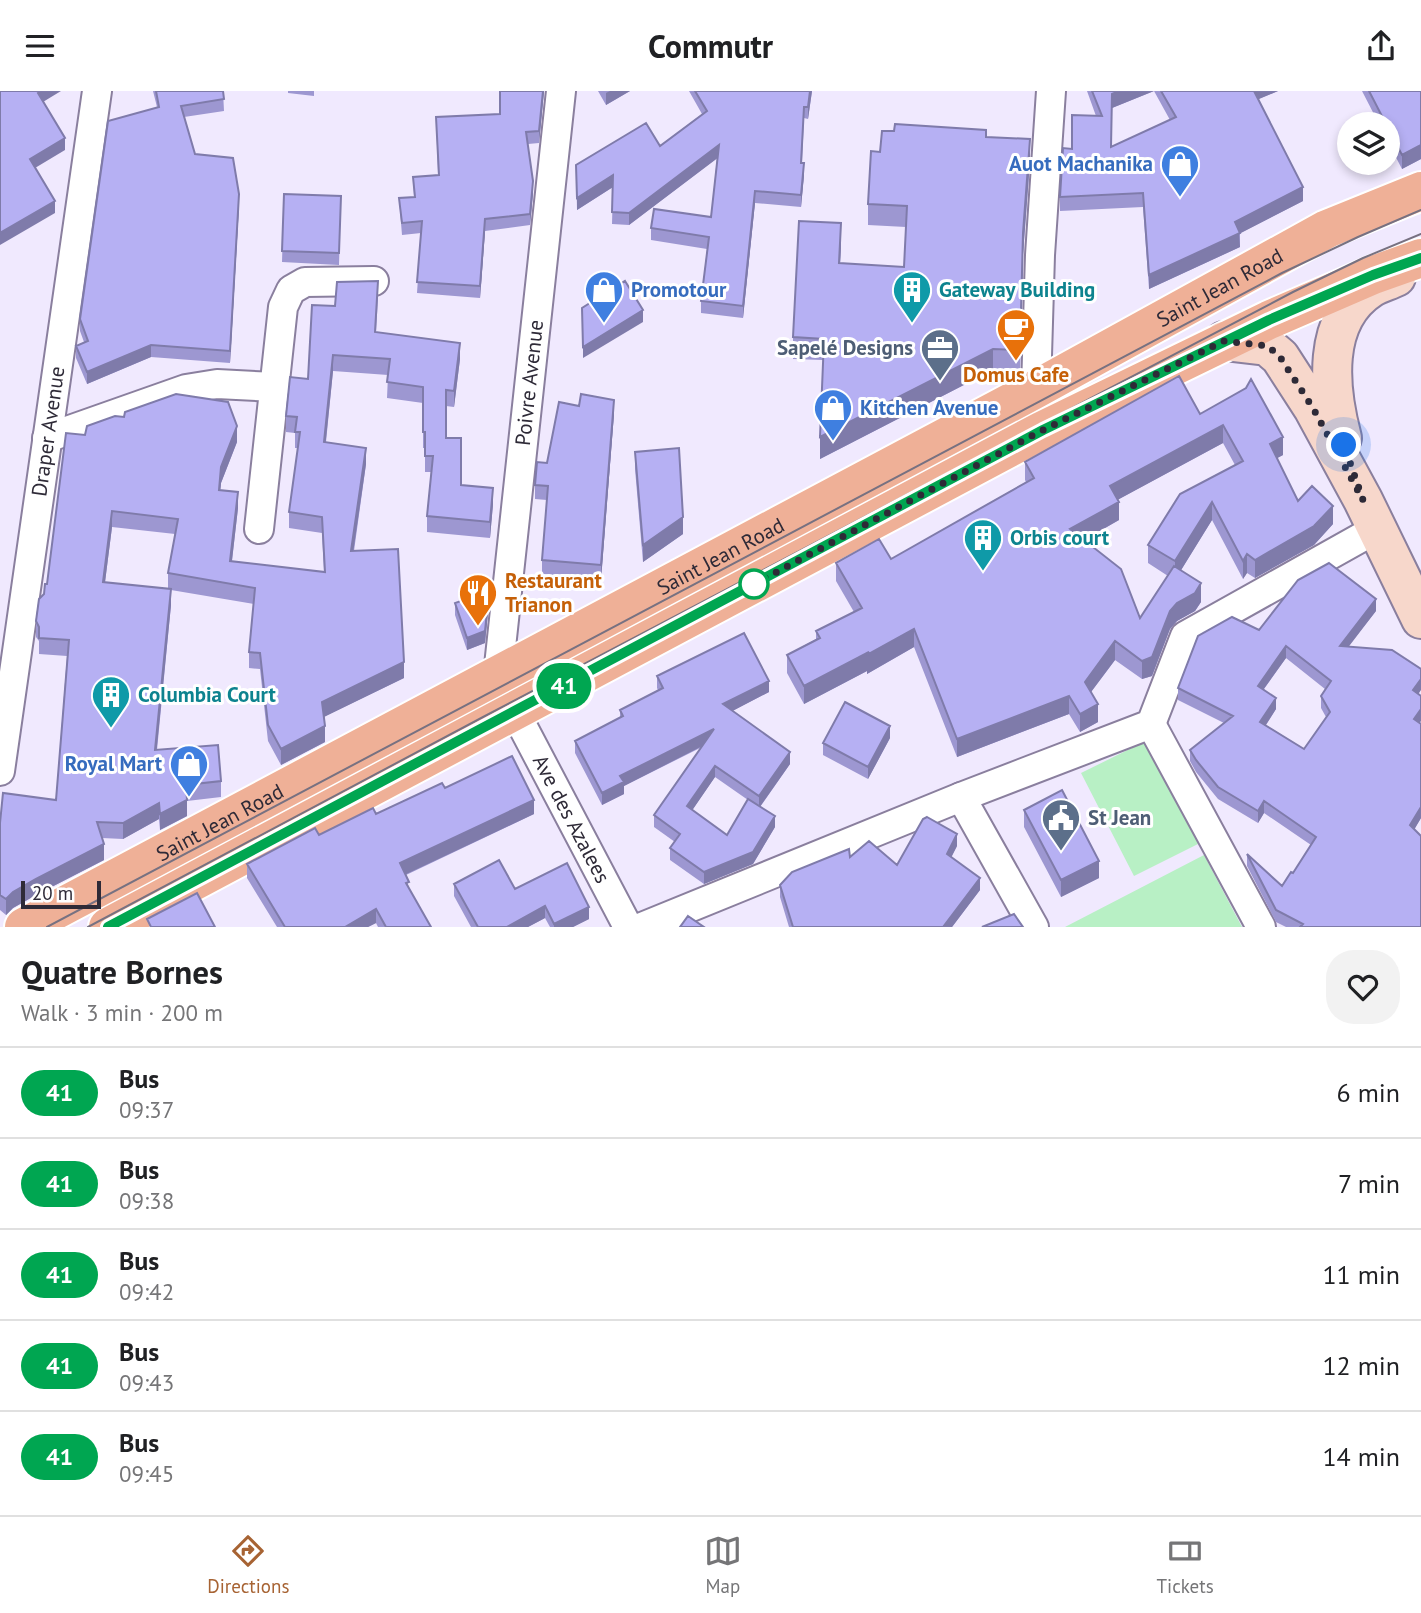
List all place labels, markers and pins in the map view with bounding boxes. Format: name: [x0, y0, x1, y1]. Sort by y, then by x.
shop icon: Auot Machanika: [1159, 143, 1201, 198]
place label: Auot Machanika: [1009, 150, 1153, 177]
shop icon: Promotour: [583, 269, 625, 324]
building icon: Gateway Building: [891, 269, 933, 324]
place label: Promotour: [631, 276, 727, 303]
place label: Gateway Building: [939, 276, 1095, 303]
cafe icon: Domus Cafe: [995, 307, 1037, 362]
office icon: Sapelé Designs: [919, 327, 961, 382]
place label: Sapelé Designs: [777, 334, 913, 361]
place label: Domus Cafe: [963, 361, 1069, 388]
shop icon: Kitchen Avenue: [812, 387, 854, 442]
place label: Kitchen Avenue: [860, 394, 999, 421]
building icon: Orbis court: [962, 517, 1004, 572]
place label: Orbis court: [1010, 524, 1110, 551]
place label: Restaurant Trianon: [505, 567, 602, 618]
unlabelled marker: [739, 569, 769, 599]
restaurant icon: Restaurant Trianon: [457, 572, 499, 627]
building icon: Columbia Court: [90, 674, 132, 729]
place label: Columbia Court: [138, 681, 277, 708]
shop icon: Royal Mart: [168, 743, 210, 798]
place label: Royal Mart: [65, 750, 163, 777]
public building icon: St Jean: [1040, 797, 1082, 852]
place label: St Jean: [1088, 804, 1151, 831]

